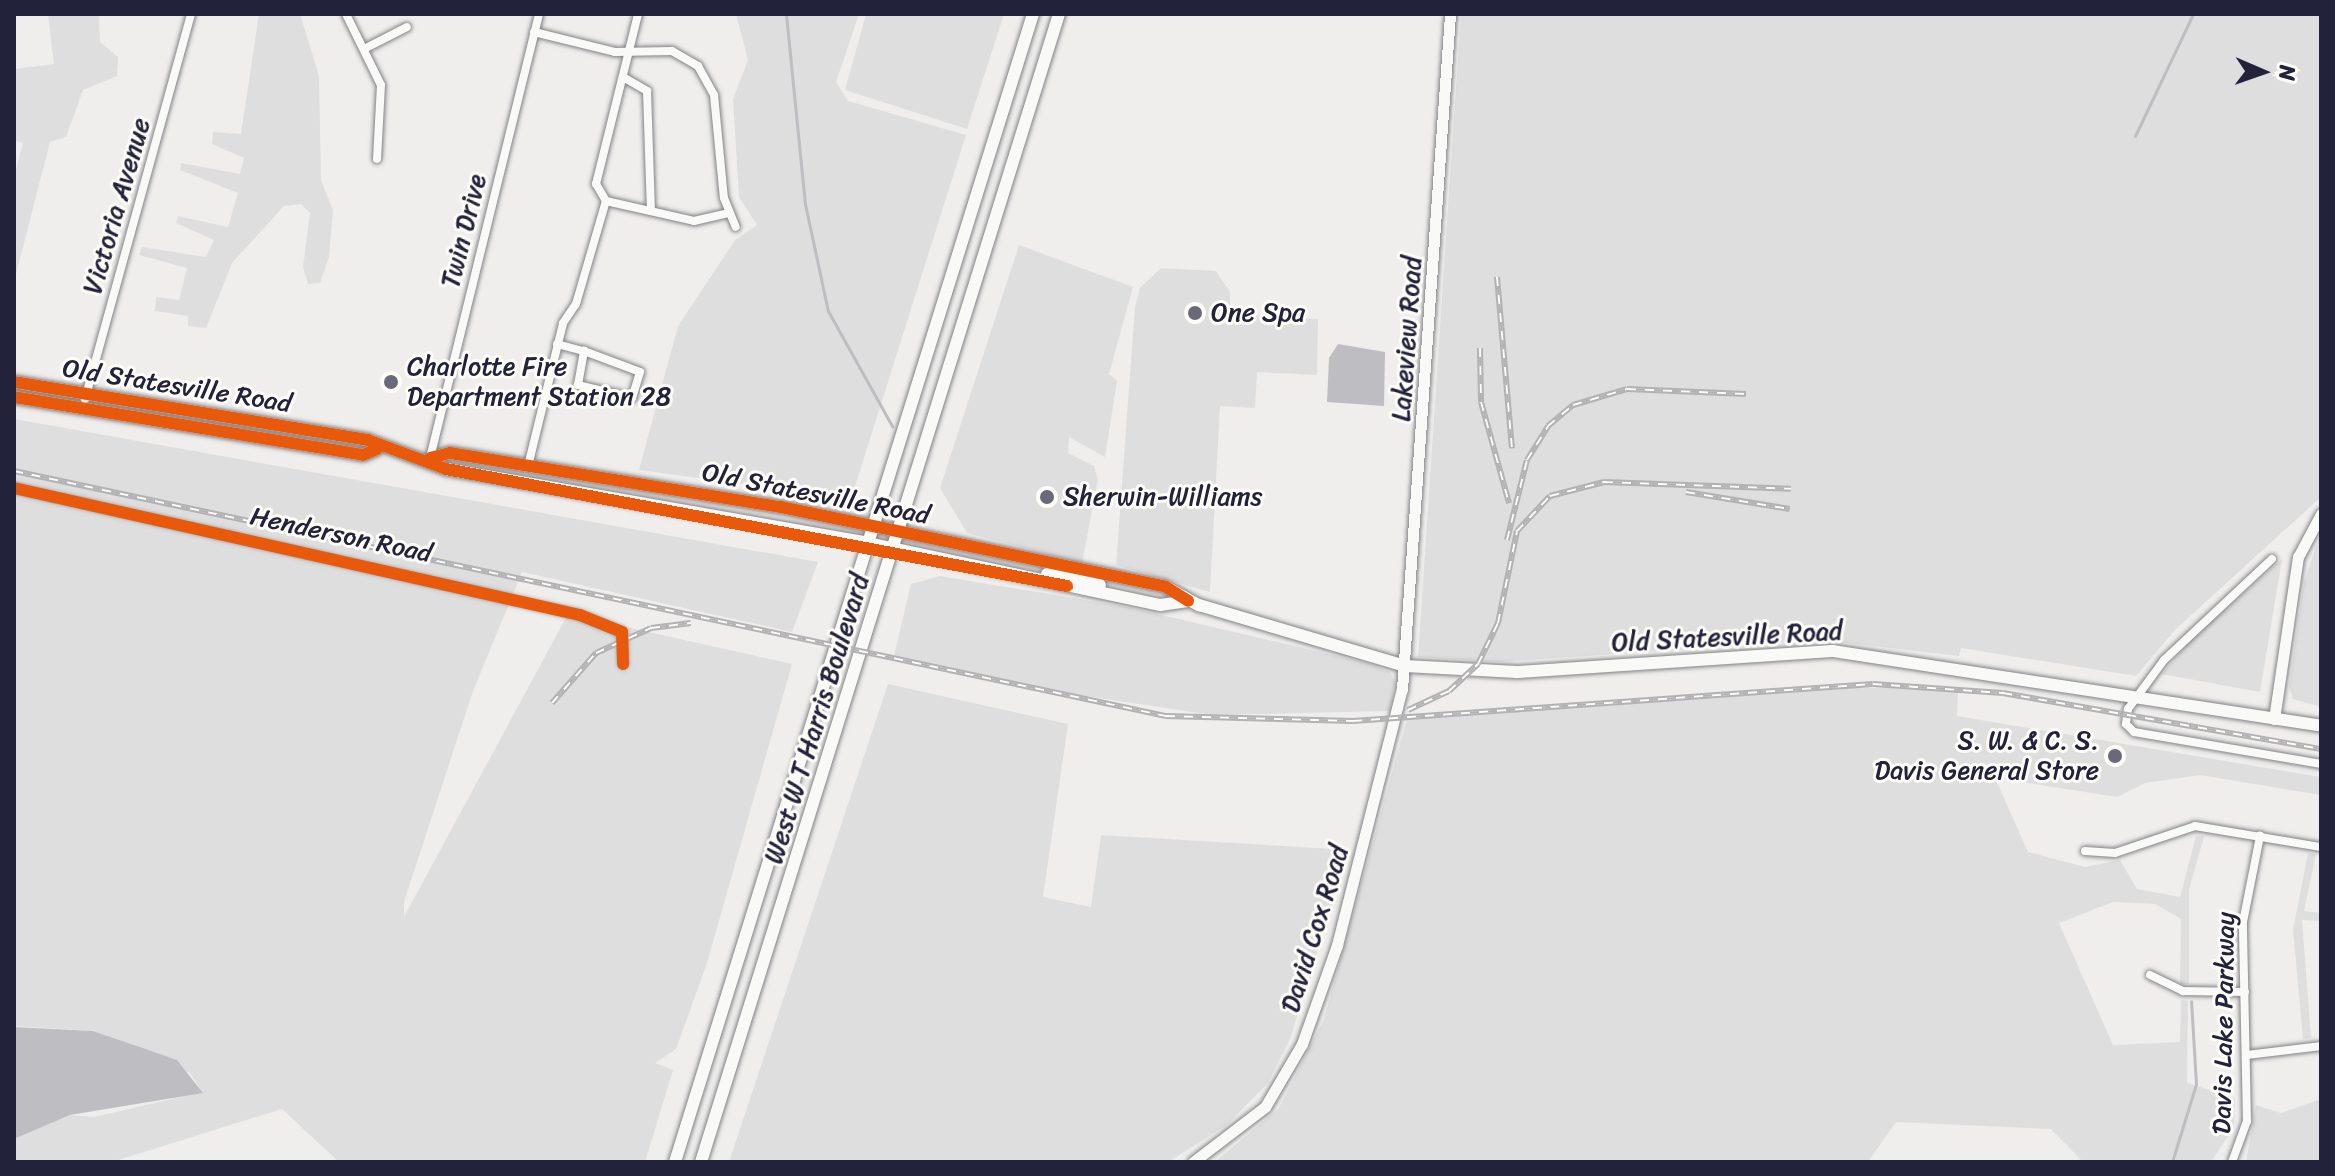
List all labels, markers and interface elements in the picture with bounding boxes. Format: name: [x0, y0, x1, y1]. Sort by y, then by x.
north arrow: [2223, 32, 2303, 112]
text: N: [2268, 65, 2307, 81]
street label: Victoria Avenue: [77, 115, 157, 297]
street label: Twin Drive: [435, 171, 493, 291]
street label: Lakeview Road: [1386, 255, 1428, 423]
place label: One Spa: [1211, 297, 1305, 329]
marker: One Spa: [1186, 304, 1204, 322]
place label: Charlotte Fire Department Station 28: [407, 351, 671, 412]
street label: Old Statesville Road: [61, 353, 293, 419]
marker: Charlotte Fire Department Station 28: [382, 373, 400, 391]
street label: Old Statesville Road: [700, 457, 932, 531]
place label: Sherwin-Williams: [1063, 481, 1262, 513]
marker: Sherwin-Williams: [1038, 488, 1056, 506]
street label: Henderson Road: [247, 501, 435, 569]
street label: West W T Harris Boulevard: [758, 570, 876, 868]
street label: Old Statesville Road: [1611, 615, 1843, 659]
place label: S. W. & C. S. Davis General Store: [1873, 725, 2099, 786]
marker: S. W. & C. S. Davis General Store: [2106, 747, 2124, 765]
street label: David Cox Road: [1275, 841, 1355, 1017]
street label: Davis Lake Parkway: [2206, 911, 2242, 1135]

